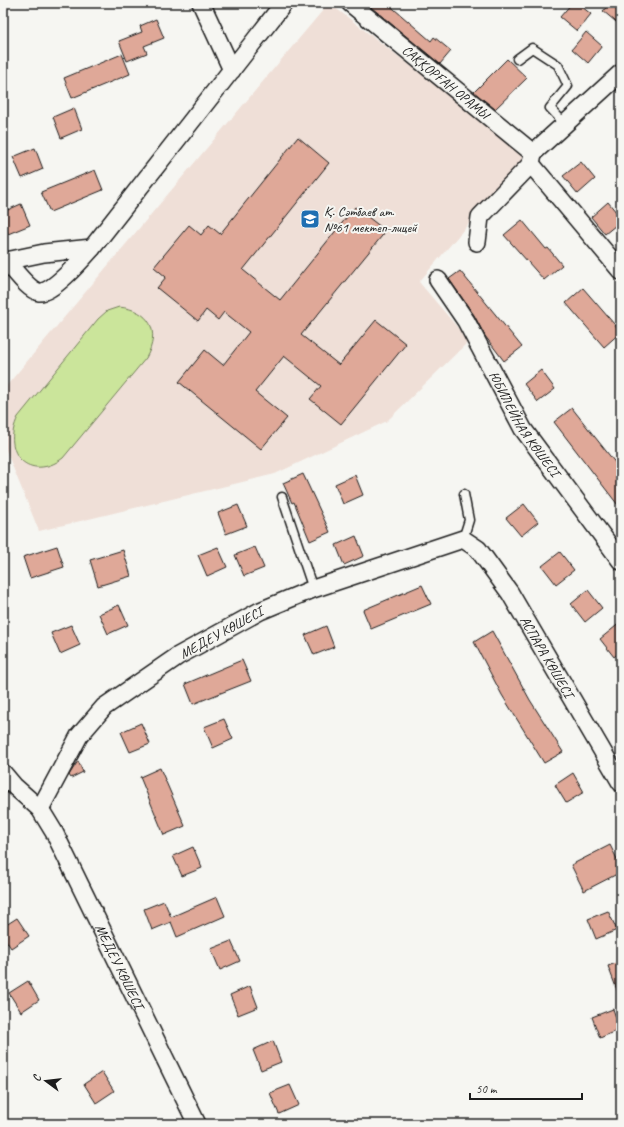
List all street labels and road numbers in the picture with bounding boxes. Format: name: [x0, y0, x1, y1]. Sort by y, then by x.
street label: САҚҚОРҒАН ОРАМЫ: [399, 41, 495, 124]
street label: ЮБИЛЕЙНАЯ КӨШЕСІ: [485, 368, 565, 483]
street label: МЕДЕУ КӨШЕСІ: [177, 602, 269, 662]
street label: АСПАРА КӨШЕСІ: [516, 613, 579, 703]
street label: МЕДЕУ КӨШЕСІ: [91, 921, 149, 1014]

